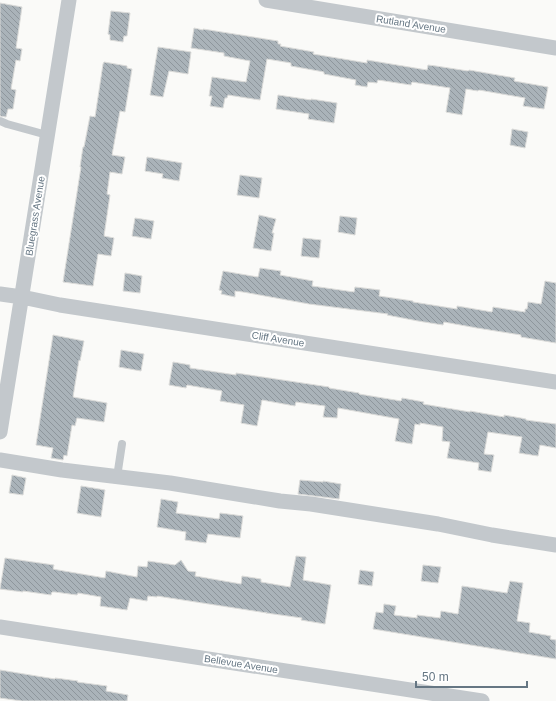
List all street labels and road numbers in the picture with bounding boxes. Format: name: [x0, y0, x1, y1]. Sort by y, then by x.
street label: Rutland Avenue: [375, 13, 447, 35]
street label: Bluegrass Avenue: [23, 175, 47, 257]
street label: Cliff Avenue: [251, 329, 305, 349]
street label: Bellevue Avenue: [203, 653, 279, 675]

